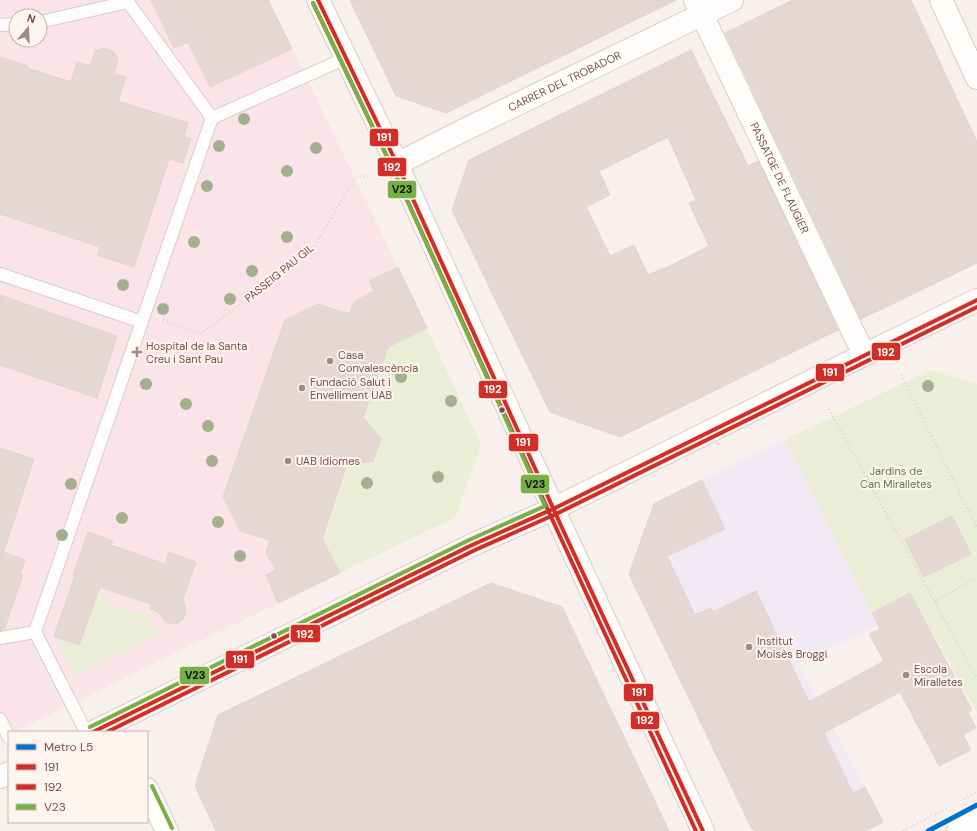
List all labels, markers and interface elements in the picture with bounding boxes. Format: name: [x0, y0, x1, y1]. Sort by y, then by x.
north arrow: [8, 8, 48, 48]
text: N: [25, 11, 37, 26]
street label: CARRER DEL TROBADOR: [506, 48, 624, 115]
street label: PASSATGE DE FLAUGIER: [747, 120, 812, 236]
line badge: 191: [369, 128, 399, 147]
text: 191: [377, 130, 391, 144]
line badge: 192: [377, 157, 407, 177]
text: 192: [383, 160, 401, 174]
line badge: V23: [387, 180, 417, 199]
text: V23: [392, 182, 412, 196]
street label: PASSEIG PAU GIL: [242, 241, 316, 305]
place label: Hospital de la Santa Creu i Sant Pau: [146, 339, 247, 366]
line badge: 192: [871, 342, 901, 361]
text: 192: [877, 345, 895, 359]
marker: Hospital de la Santa Creu i Sant Pau: [131, 346, 143, 358]
place label: Casa Convalescència: [338, 348, 418, 375]
marker: Casa Convalescència: [325, 356, 335, 366]
line badge: 191: [815, 363, 845, 382]
text: 191: [823, 365, 837, 379]
place label: Fundació Salut i Envelliment UAB: [310, 375, 393, 402]
line badge: 192: [478, 380, 508, 399]
text: 192: [484, 382, 502, 396]
marker: Fundació Salut i Envelliment UAB: [297, 383, 307, 393]
unlabelled marker: [497, 405, 507, 415]
line badge: 191: [508, 433, 539, 452]
text: 191: [516, 435, 530, 449]
place label: UAB Idiomes: [296, 454, 360, 468]
marker: UAB Idiomes: [283, 456, 293, 466]
park label: Jardins de Can Miralletes: [860, 464, 932, 491]
line badge: V23: [520, 474, 550, 494]
text: V23: [525, 477, 545, 491]
line badge: 192: [290, 624, 321, 643]
text: 192: [296, 627, 314, 641]
unlabelled marker: [269, 631, 279, 641]
place label: Institut Moisès Broggi: [757, 634, 827, 661]
marker: Institut Moisès Broggi: [744, 642, 754, 652]
line badge: 191: [225, 650, 255, 669]
text: 191: [233, 652, 247, 666]
place label: Escola Miralletes: [914, 662, 963, 689]
line badge: V23: [179, 666, 210, 685]
text: V23: [185, 668, 205, 682]
marker: Escola Miralletes: [901, 670, 911, 680]
line badge: 191: [623, 683, 654, 702]
text: 191: [632, 685, 646, 699]
line badge: 192: [630, 711, 660, 730]
text: 192: [636, 713, 654, 727]
legend: [8, 731, 148, 823]
text: Metro L5: [44, 739, 93, 755]
text: 191: [44, 759, 59, 775]
text: 192: [44, 779, 62, 795]
text: V23: [44, 799, 66, 815]

